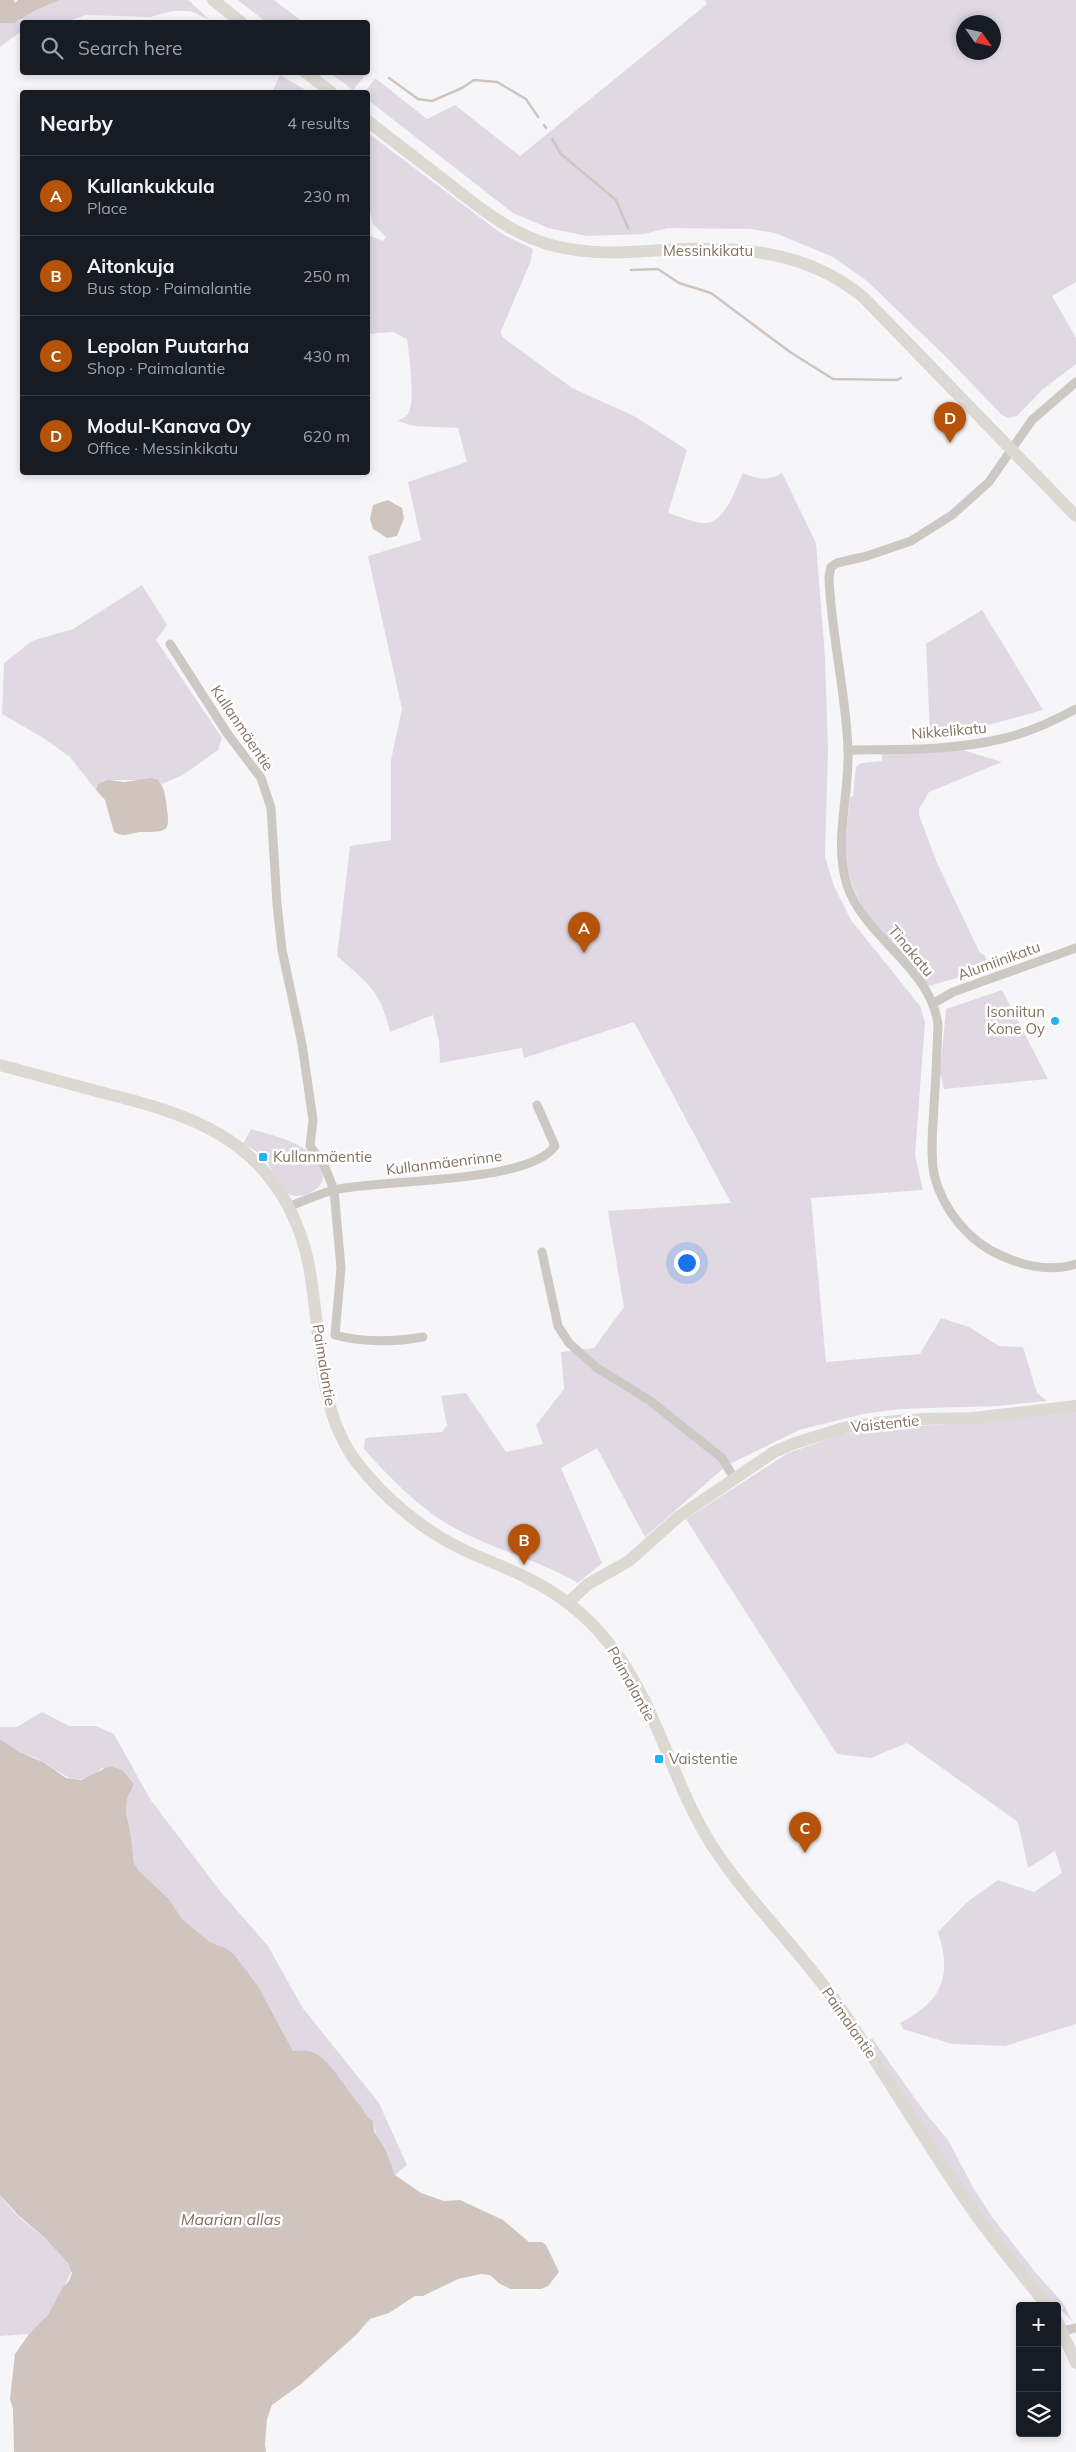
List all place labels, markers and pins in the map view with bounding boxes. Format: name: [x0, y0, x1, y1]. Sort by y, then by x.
pin: D: [934, 402, 966, 443]
pin: A: [568, 912, 600, 953]
place label: Isoniitun Kone Oy: [986, 1002, 1045, 1038]
marker: Isoniitun Kone Oy: [1049, 1015, 1061, 1027]
place label: Kullanmäentie: [273, 1147, 372, 1166]
marker: Kullanmäentie: [257, 1151, 269, 1163]
pin: B: [508, 1524, 540, 1565]
place label: Vaistentie: [669, 1749, 738, 1768]
marker: Vaistentie: [653, 1753, 665, 1765]
pin: C: [789, 1812, 821, 1853]

